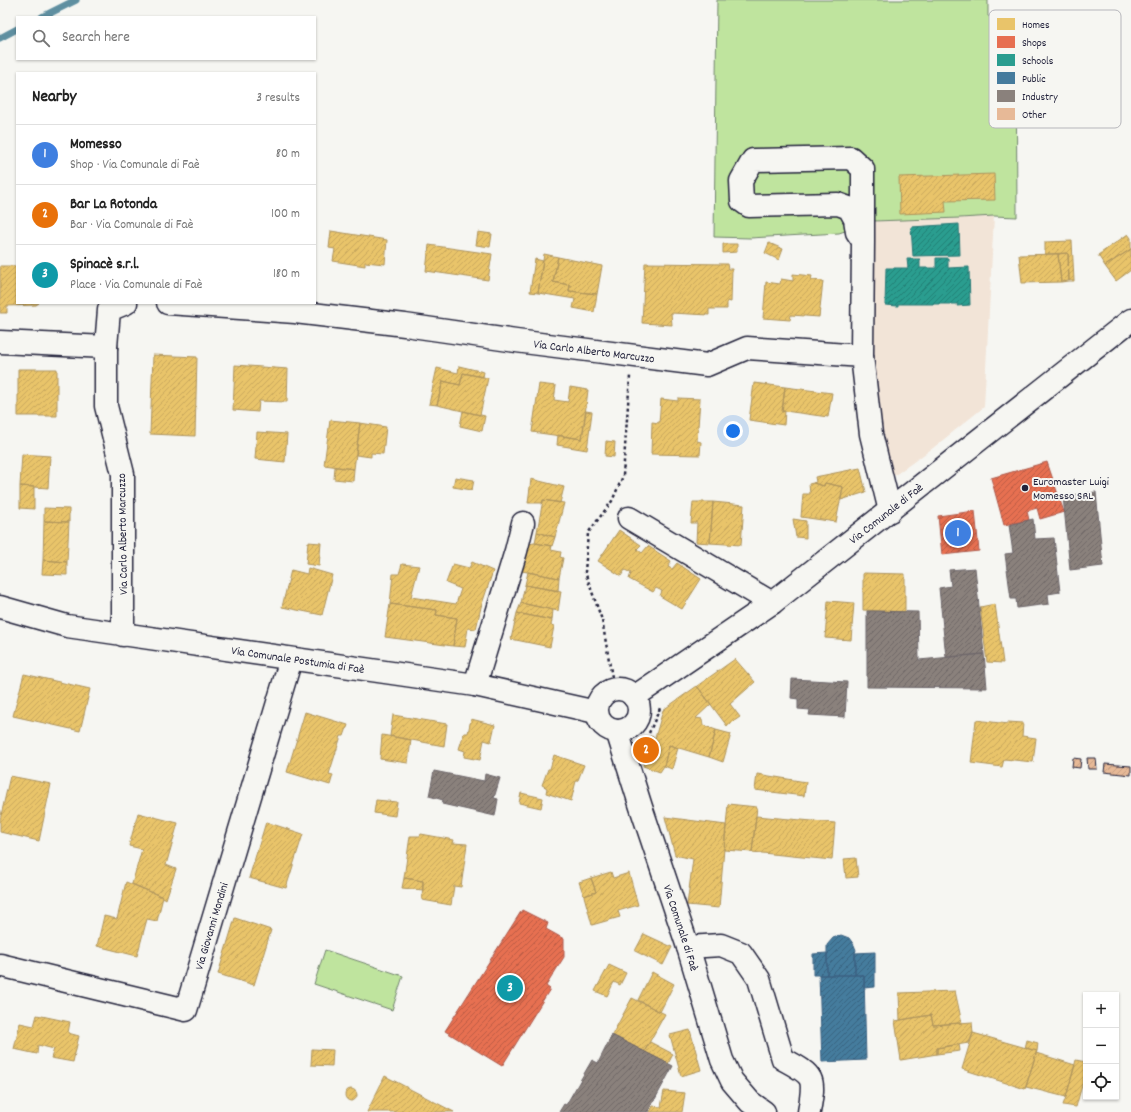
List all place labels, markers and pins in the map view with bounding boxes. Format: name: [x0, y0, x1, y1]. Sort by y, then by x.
place label: Euromaster Luigi Momesso SRL: [1033, 474, 1109, 505]
marker: Euromaster Luigi Momesso SRL: [1020, 483, 1030, 493]
pin: 1: [945, 518, 971, 548]
pin: 2: [633, 735, 659, 765]
pin: 3: [497, 973, 523, 1003]

